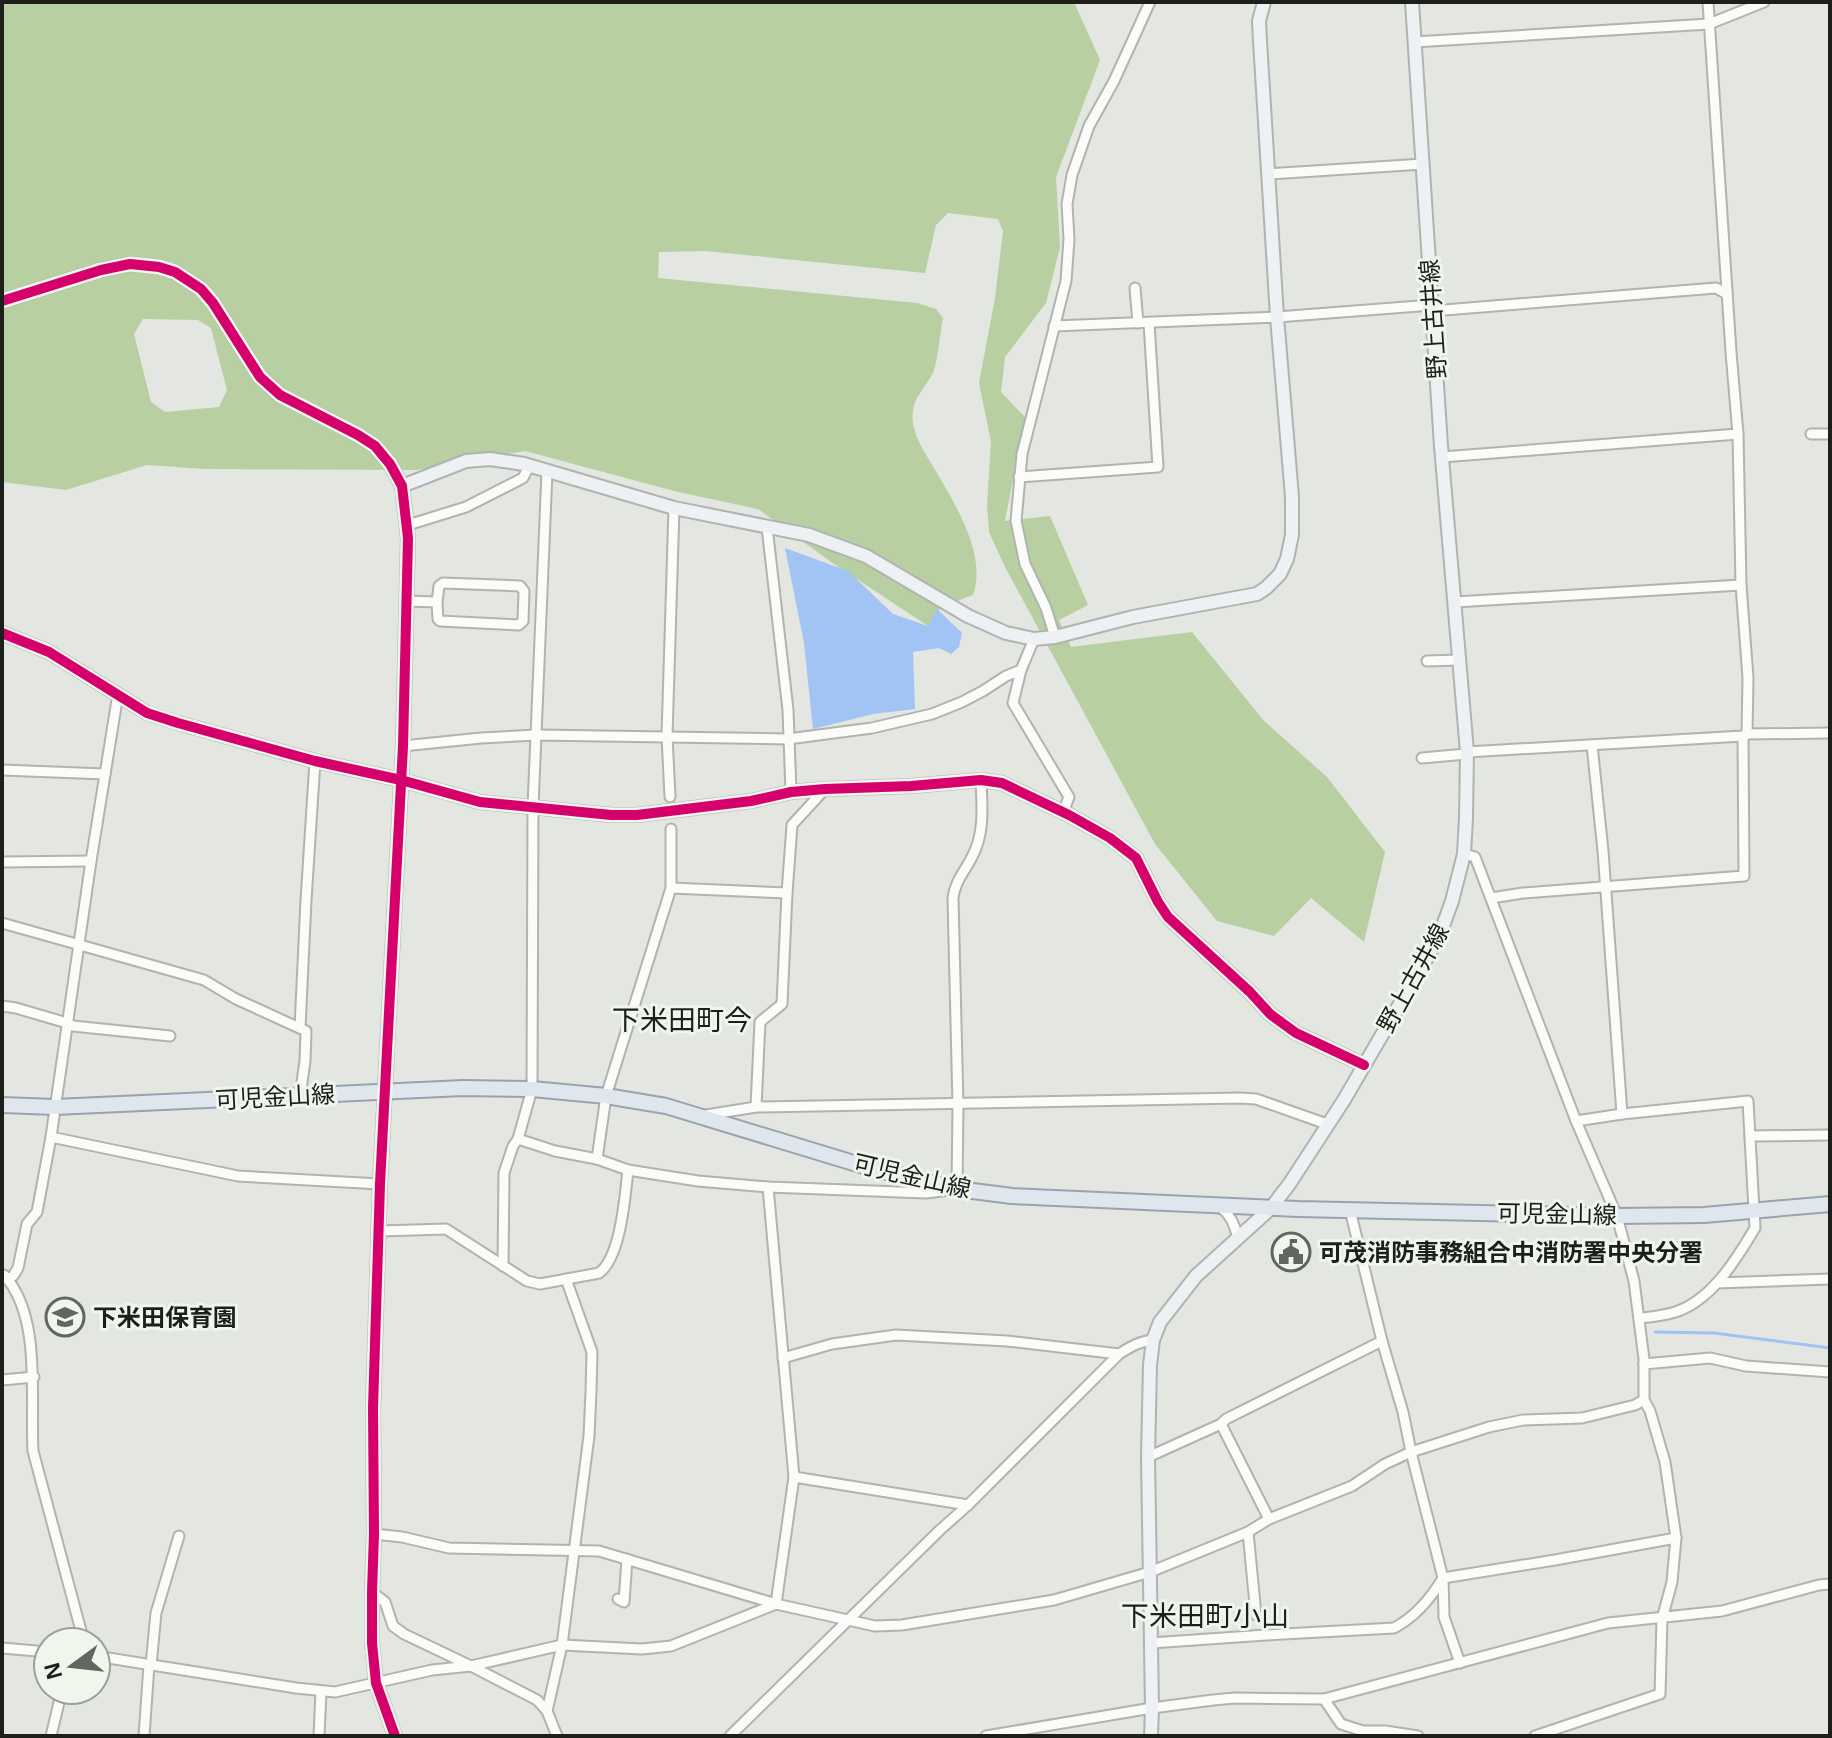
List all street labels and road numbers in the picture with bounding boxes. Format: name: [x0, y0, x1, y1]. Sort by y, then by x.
street label: 野上古井線: [1415, 258, 1451, 380]
street label: 野上古井線: [1372, 919, 1454, 1037]
street label: 可児金山線: [214, 1080, 336, 1114]
street label: 可児金山線: [851, 1149, 973, 1203]
street label: 可児金山線: [1497, 1199, 1617, 1229]

